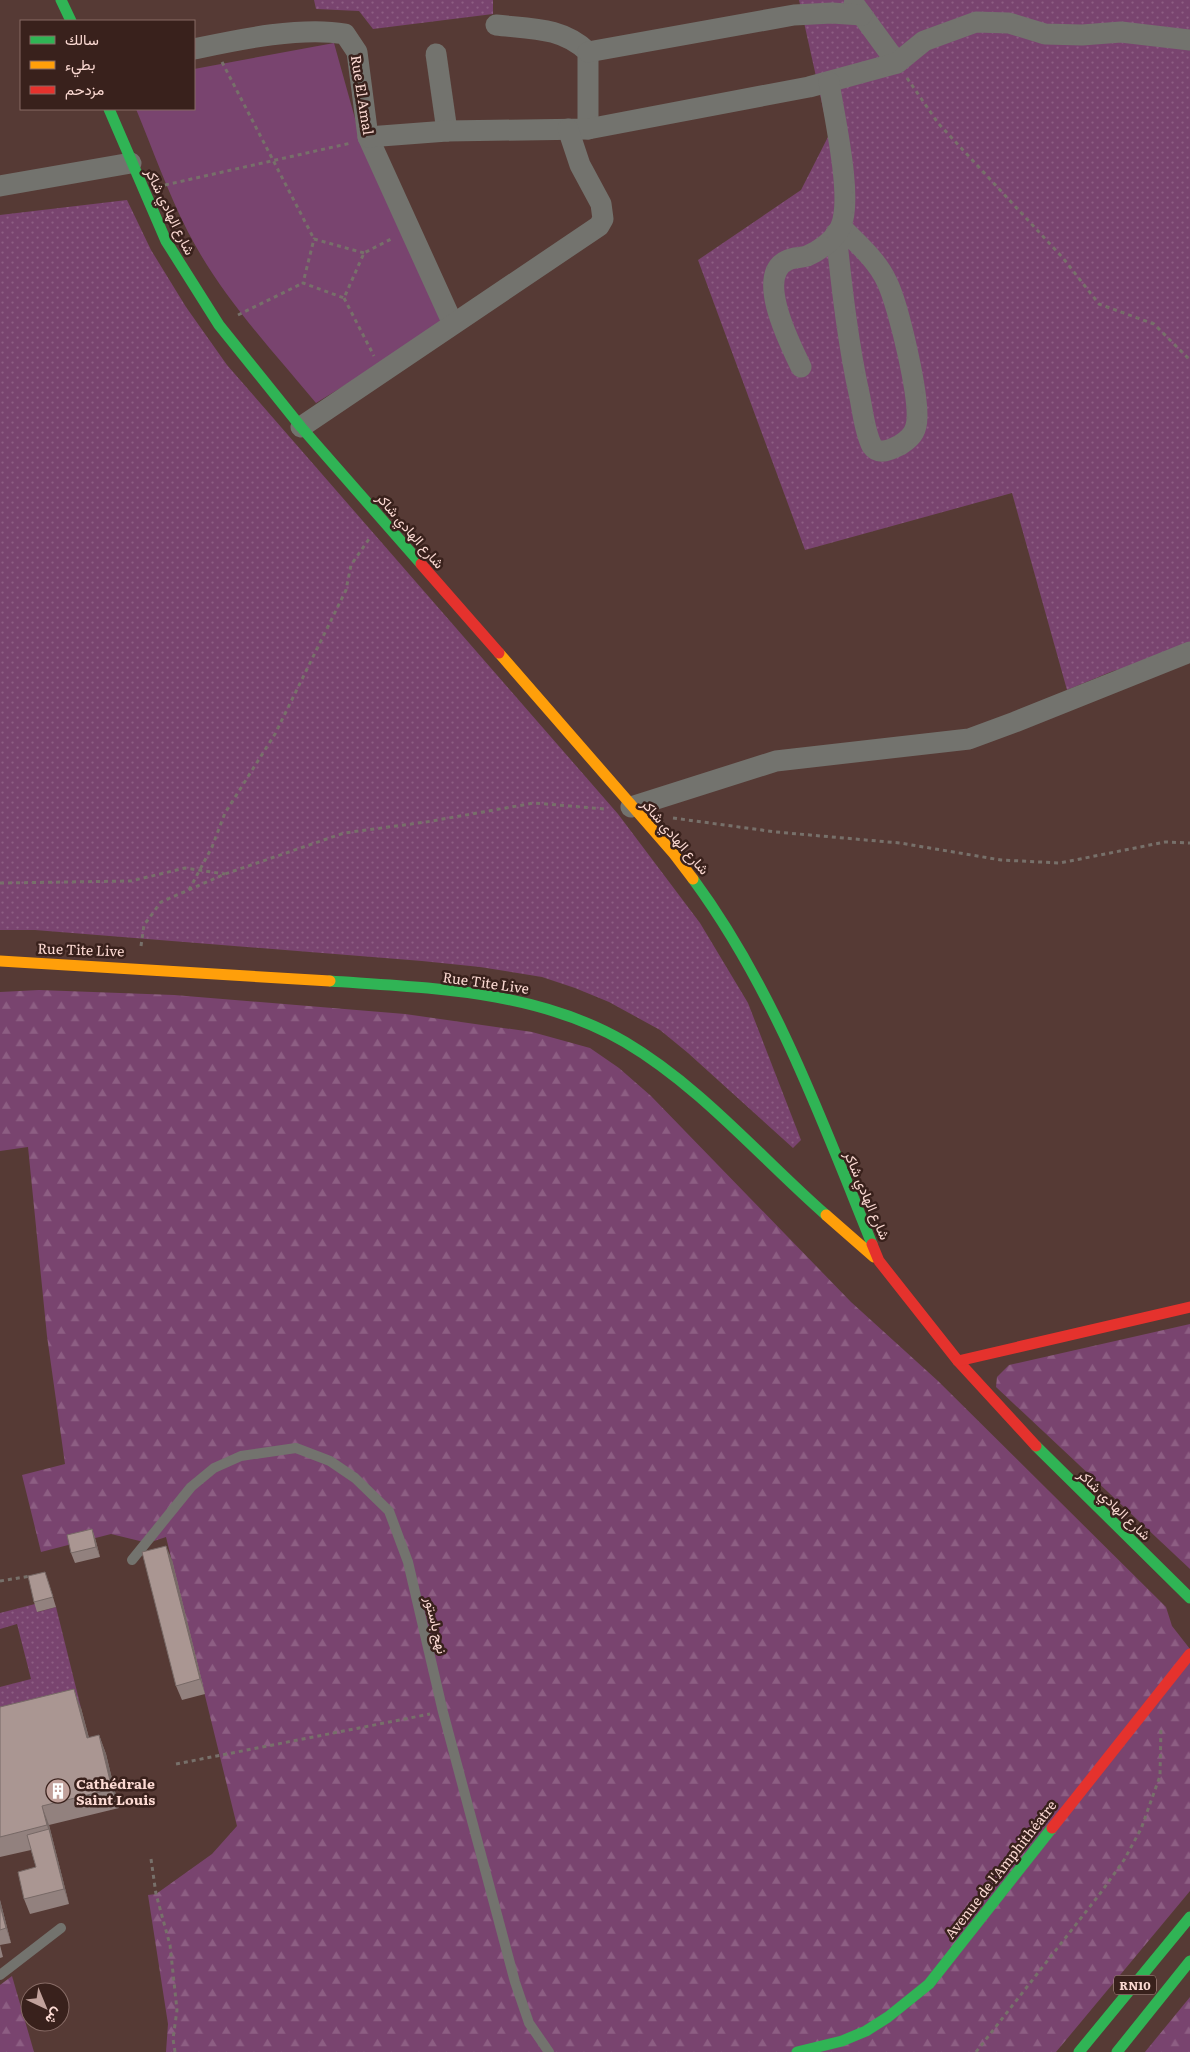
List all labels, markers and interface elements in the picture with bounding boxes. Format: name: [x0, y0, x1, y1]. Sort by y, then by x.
legend: [20, 20, 195, 110]
text: سالك: [65, 27, 99, 50]
text: بطيء: [65, 52, 95, 78]
street label: Rue El Amal: [347, 54, 379, 137]
text: مزدحم: [65, 77, 104, 100]
street label: شارع الهادي شاكر: [138, 163, 201, 259]
street label: شارع الهادي شاكر: [370, 487, 450, 574]
street label: شارع الهادي شاكر: [635, 793, 715, 880]
street label: Rue Tite Live: [37, 937, 125, 961]
street label: Rue Tite Live: [442, 966, 530, 998]
street label: شارع الهادي شاكر: [837, 1147, 896, 1244]
street label: شارع الهادي شاكر: [1071, 1463, 1156, 1546]
street label: نهج باستور: [419, 1593, 453, 1656]
place label: Cathédrale Saint Louis: [76, 1773, 155, 1809]
building icon: Cathédrale Saint Louis: [45, 1778, 71, 1804]
street label: Avenue de l'Amphithéatre: [940, 1795, 1060, 1943]
road number: RN10: [1114, 1976, 1156, 1994]
north arrow: [20, 1982, 70, 2032]
text: ش: [42, 2004, 68, 2030]

